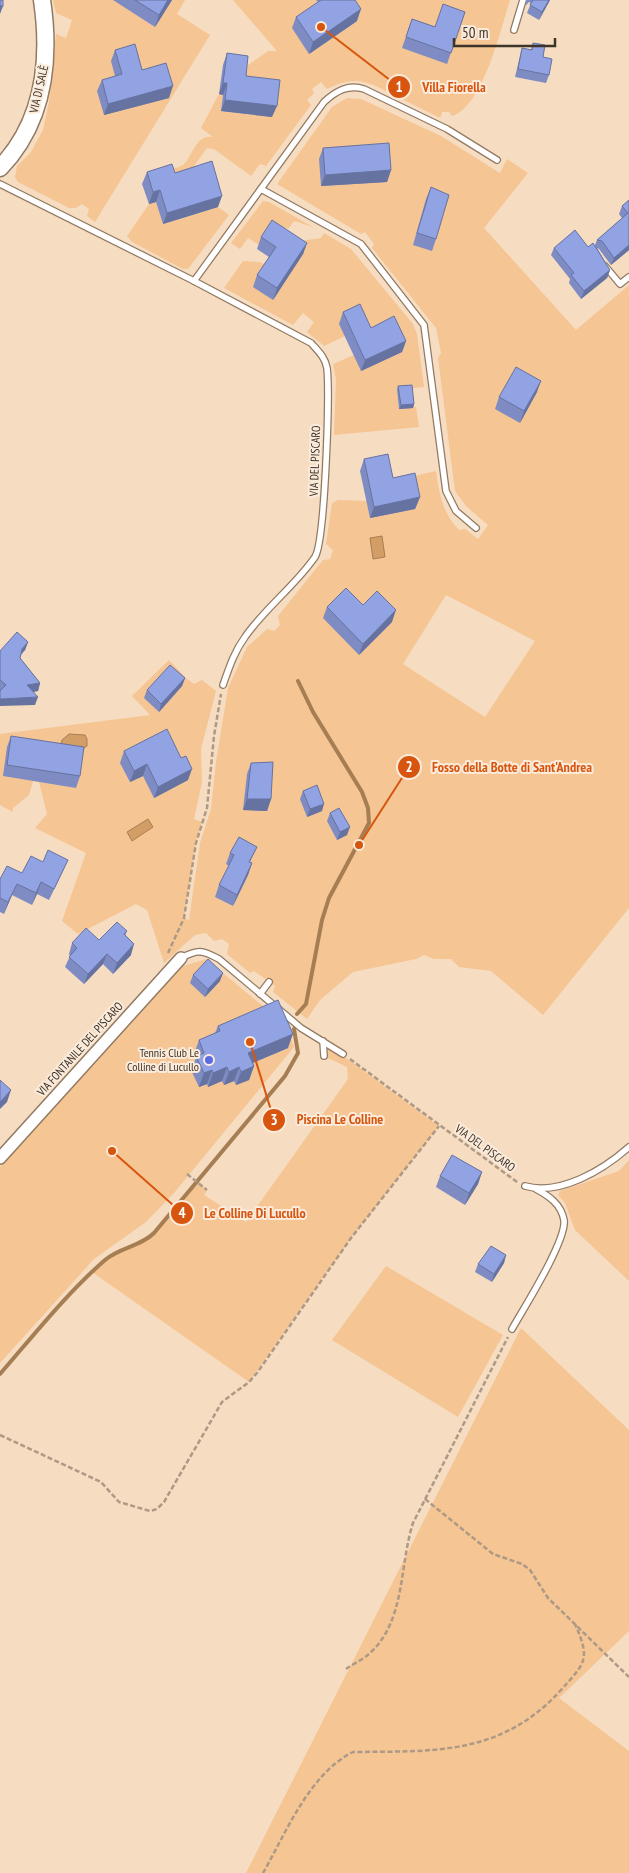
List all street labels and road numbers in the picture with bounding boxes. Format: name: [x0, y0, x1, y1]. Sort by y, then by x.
street label: VIA DI SALÈ: [25, 63, 51, 115]
street label: VIA DEL PISCARO: [306, 425, 323, 498]
street label: VIA FONTANILE DEL PISCARO: [33, 998, 126, 1099]
street label: VIA DEL PISCARO: [451, 1120, 519, 1175]

